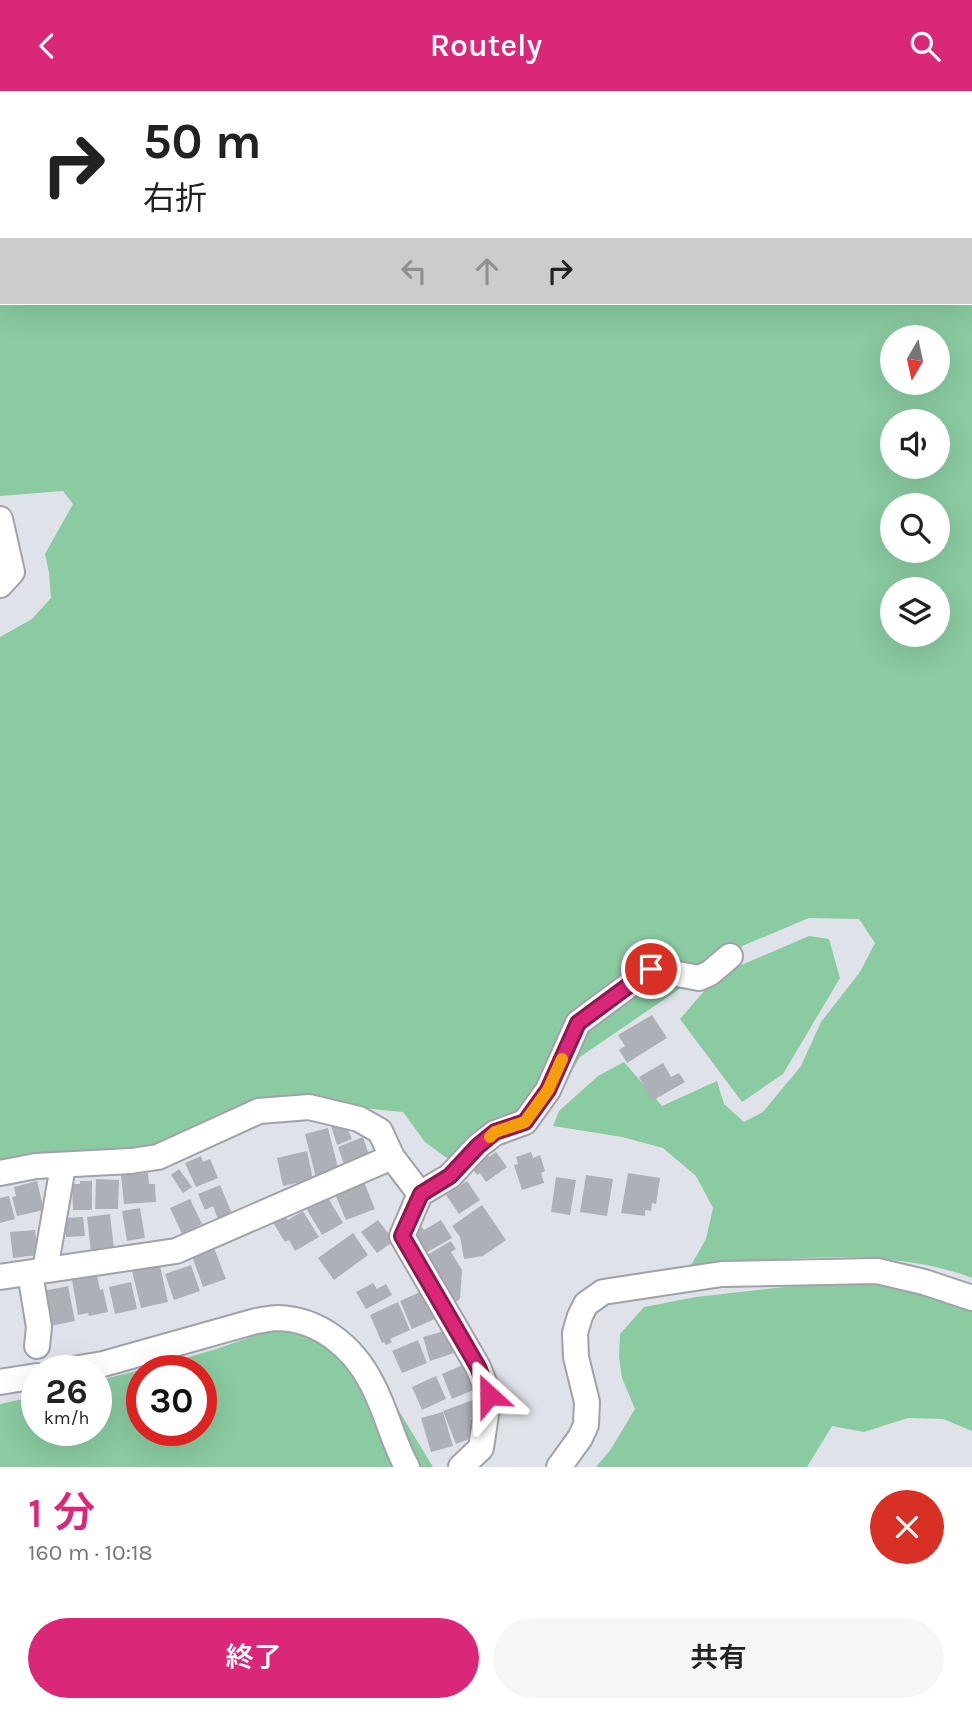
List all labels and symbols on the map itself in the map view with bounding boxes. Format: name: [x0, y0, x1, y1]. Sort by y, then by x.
north arrow: [880, 325, 950, 395]
pin: [621, 939, 681, 999]
speed limit sign: 30: [126, 1355, 217, 1446]
position arrow: [452, 1358, 526, 1432]

